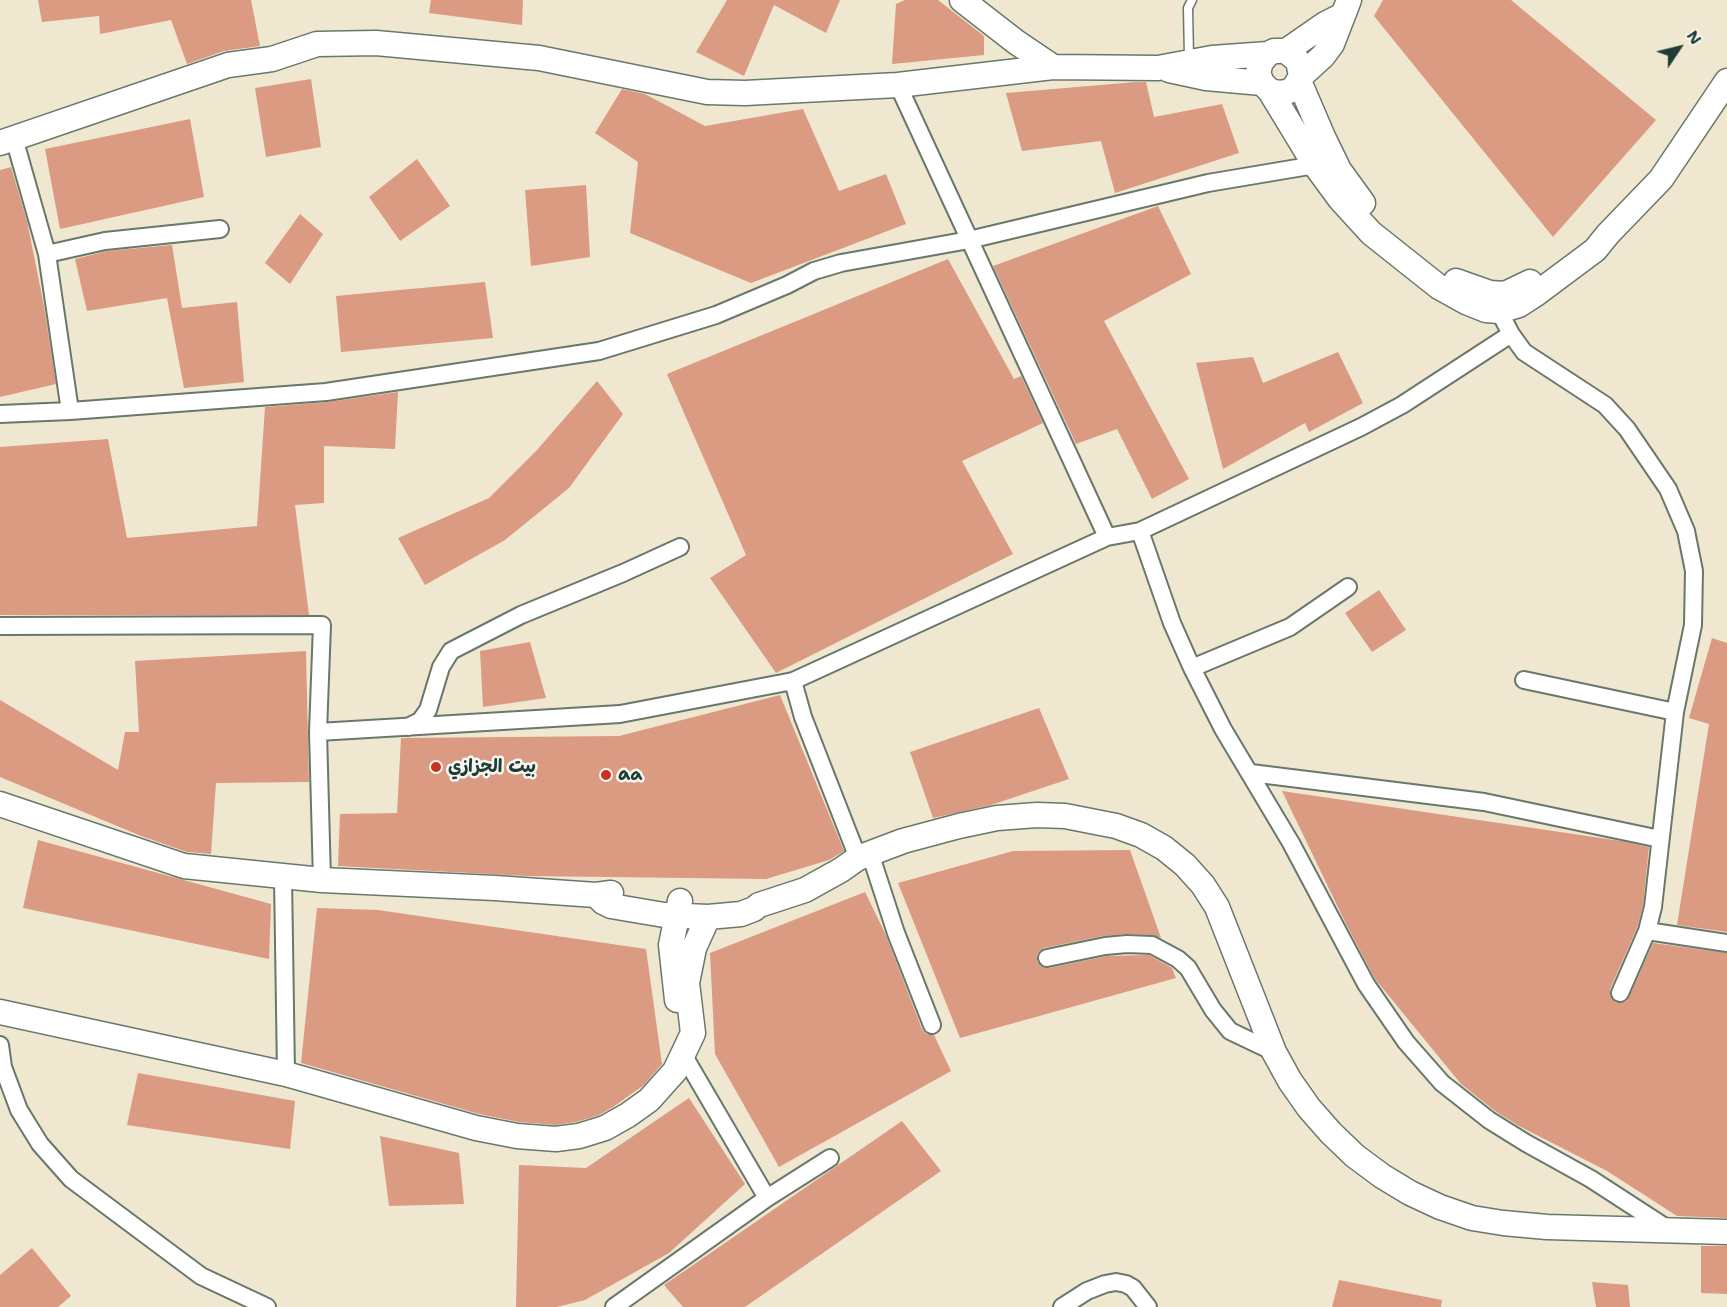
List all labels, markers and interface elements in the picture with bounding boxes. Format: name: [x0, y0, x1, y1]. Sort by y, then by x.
north arrow: [1649, 18, 1709, 78]
text: N: [1682, 26, 1706, 49]
place label: بيت الجزازي: [448, 756, 536, 778]
marker: بيت الجزازي: [429, 760, 443, 774]
place label: aa: [618, 764, 643, 786]
marker: aa: [599, 768, 613, 782]

